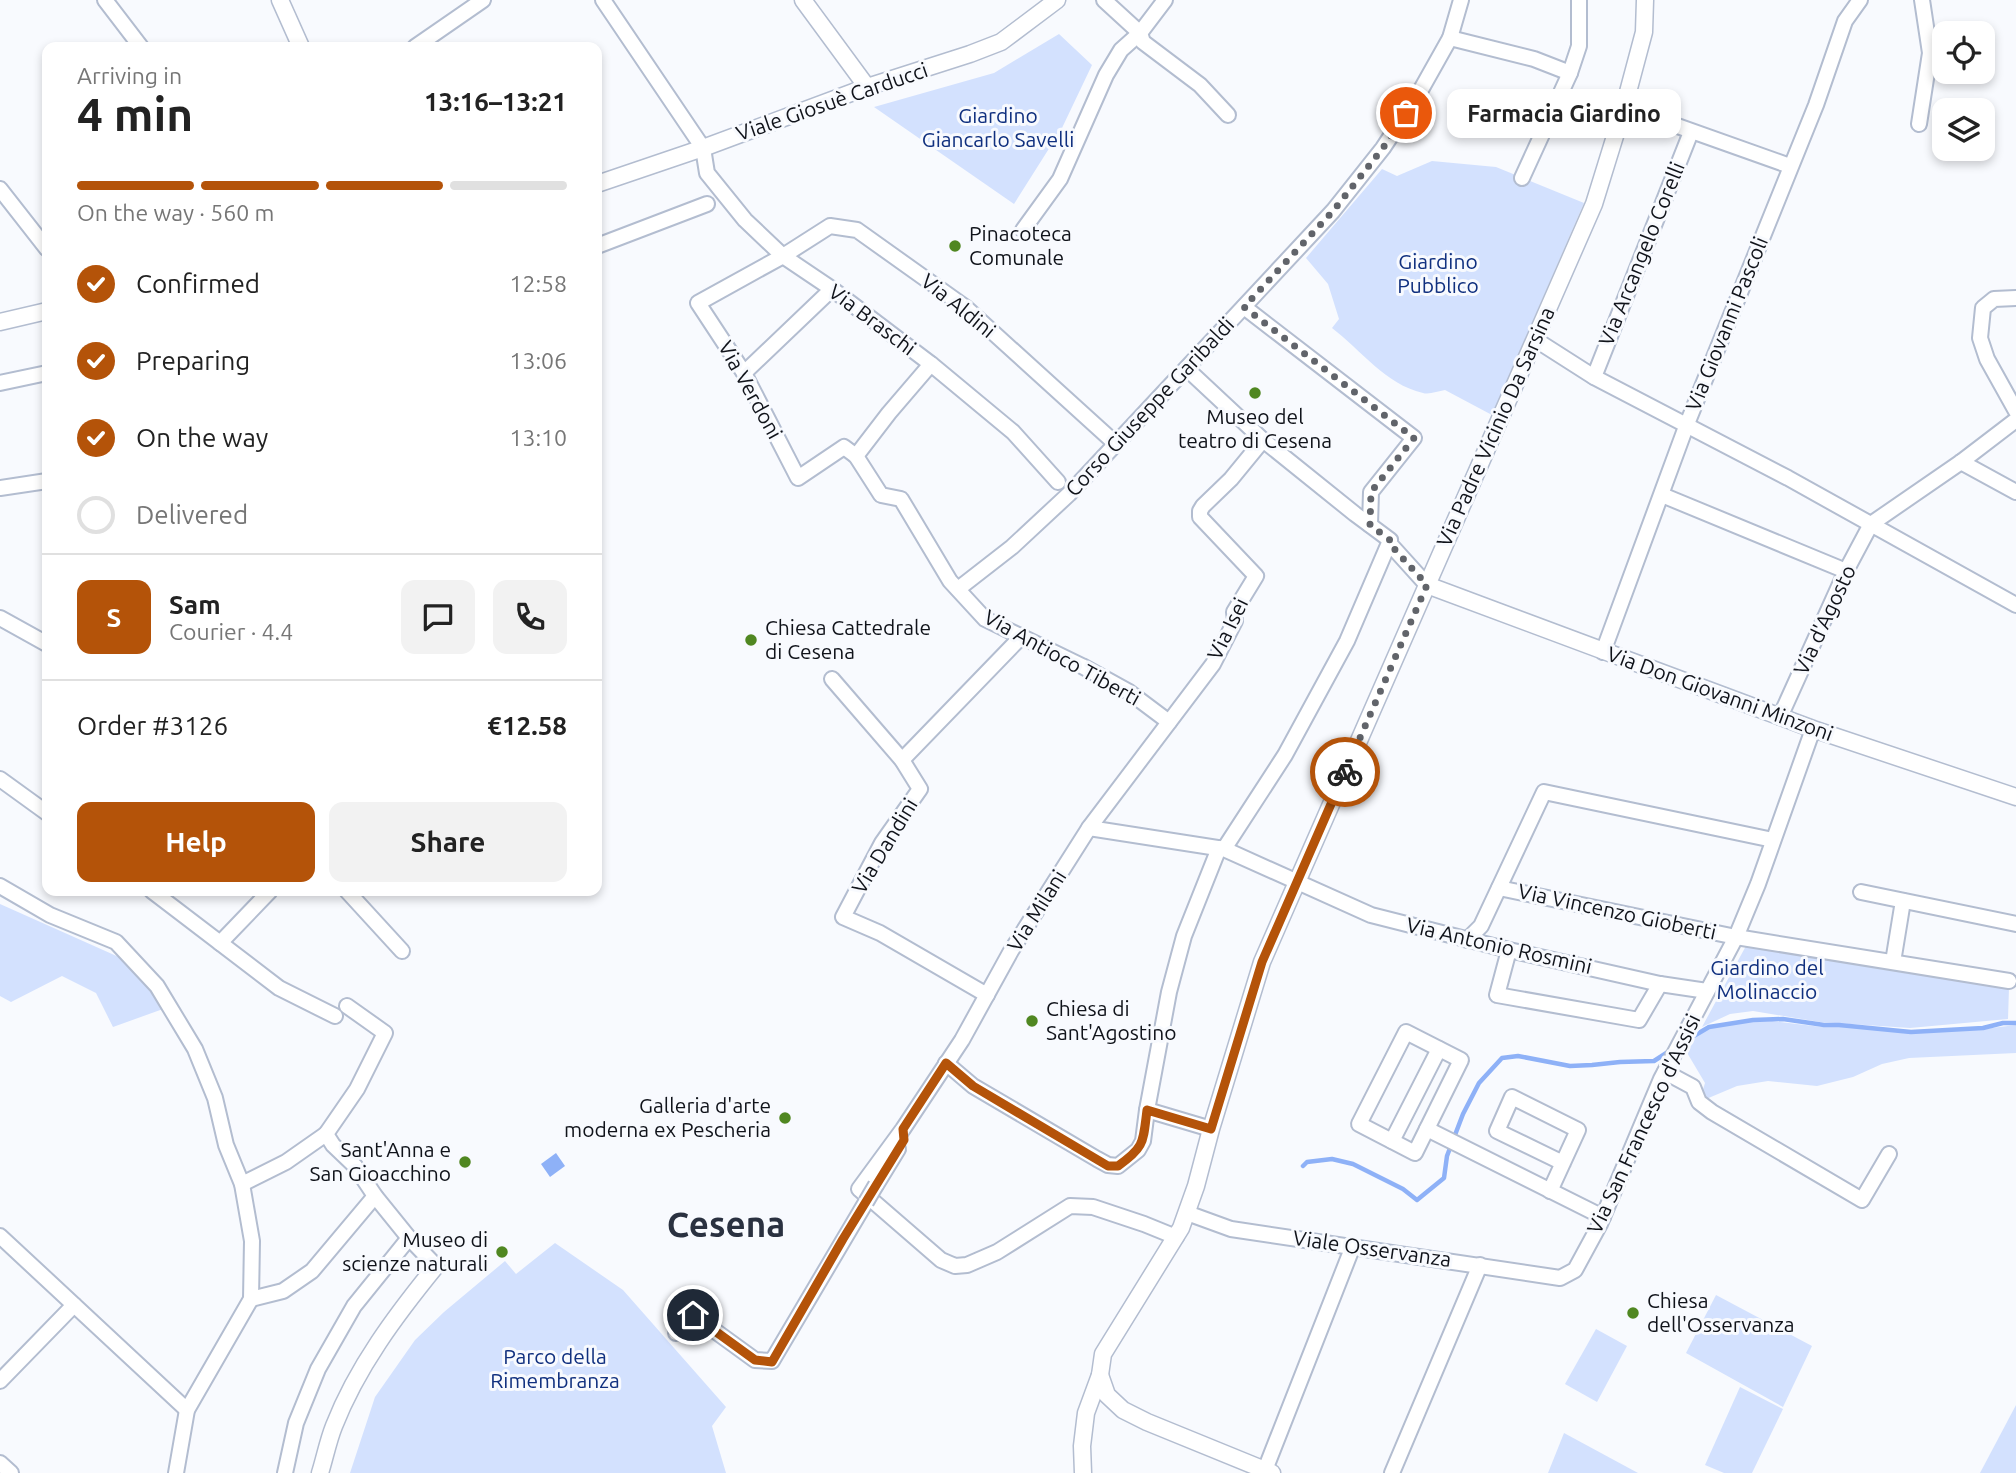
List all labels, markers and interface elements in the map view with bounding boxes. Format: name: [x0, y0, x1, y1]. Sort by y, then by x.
map controls: [1932, 21, 1995, 161]
button: locate: [1932, 21, 1995, 84]
street label: Viale Giosuè Carducci: [733, 57, 931, 145]
text: Arriving in: [77, 63, 182, 88]
pin: [1376, 83, 1436, 143]
text: 13:16–13:21: [424, 87, 567, 116]
text: 4 min: [77, 88, 193, 140]
callout: Farmacia Giardino: [1448, 88, 1682, 138]
icon: bag: [1387, 94, 1425, 132]
button: layers: [1932, 98, 1995, 161]
text: Farmacia Giardino: [1467, 101, 1661, 126]
park label: Giardino Giancarlo Savelli: [922, 103, 1074, 151]
street label: Via Arcangelo Corelli: [1593, 158, 1689, 349]
text: On the way · 560 m: [77, 200, 274, 225]
place label: Pinacoteca Comunale: [969, 221, 1072, 269]
street label: Via Giovanni Pascoli: [1680, 233, 1772, 414]
marker: Pinacoteca Comunale: [947, 238, 963, 254]
park label: Giardino Pubblico: [1397, 249, 1479, 297]
icon: check: [77, 265, 115, 303]
street label: Via Aldini: [917, 268, 1001, 342]
text: Confirmed: [136, 269, 260, 298]
text: 12:58: [509, 271, 567, 296]
street label: Via Braschi: [824, 279, 921, 360]
street label: Via Padre Vicinio Da Sarsina: [1431, 303, 1559, 550]
street label: Corso Giuseppe Garibaldi: [1060, 312, 1238, 501]
street label: Via Verdoni: [714, 336, 788, 443]
icon: check: [77, 342, 115, 380]
text: Preparing: [136, 346, 250, 375]
text: 13:06: [509, 348, 567, 373]
marker: Museo del teatro di Cesena: [1247, 385, 1263, 401]
place label: Museo del teatro di Cesena: [1178, 404, 1332, 452]
icon: check: [77, 419, 115, 457]
text: On the way: [136, 423, 268, 452]
text: 13:10: [509, 425, 567, 450]
text: Delivered: [136, 500, 248, 529]
street label: Via d'Agosto: [1788, 561, 1860, 678]
button: chat: [401, 580, 475, 654]
button: phone: [493, 580, 567, 654]
text: Sam: [169, 590, 221, 619]
street label: Via Isei: [1202, 594, 1252, 663]
text: S: [107, 603, 121, 632]
street label: Via Antioco Tiberti: [980, 604, 1145, 710]
place label: Chiesa Cattedrale di Cesena: [765, 615, 931, 663]
text: Courier · 4.4: [169, 619, 293, 644]
marker: Chiesa Cattedrale di Cesena: [743, 632, 759, 648]
street label: Via Don Giovanni Minzoni: [1604, 641, 1837, 745]
text: Order #3126: [77, 711, 228, 740]
text: €12.58: [487, 711, 567, 740]
courier: [1310, 737, 1380, 807]
icon: bike: [1326, 753, 1364, 791]
street label: Via Dandini: [846, 794, 922, 897]
button: Help: [77, 802, 315, 882]
button: Share: [329, 802, 567, 882]
street label: Via Milani: [1002, 865, 1071, 956]
street label: Via Vincenzo Gioberti: [1516, 878, 1719, 944]
street label: Via Antonio Rosmini: [1404, 912, 1594, 978]
park label: Giardino del Molinaccio: [1710, 955, 1824, 1003]
place label: Chiesa di Sant'Agostino: [1046, 996, 1177, 1044]
street label: Via San Francesco d'Assisi: [1582, 1010, 1705, 1237]
marker: Chiesa di Sant'Agostino: [1024, 1013, 1040, 1029]
place label: Galleria d'arte moderna ex Pescheria: [564, 1093, 771, 1141]
marker: Galleria d'arte moderna ex Pescheria: [777, 1110, 793, 1126]
place label: Sant'Anna e San Gioacchino: [309, 1137, 451, 1185]
marker: Sant'Anna e San Gioacchino: [457, 1154, 473, 1170]
district label: Cesena: [667, 1204, 785, 1244]
street label: Viale Osservanza: [1291, 1225, 1453, 1271]
place label: Museo di scienze naturali: [342, 1227, 488, 1275]
marker: Museo di scienze naturali: [494, 1244, 510, 1260]
pin: [663, 1285, 723, 1345]
place label: Chiesa dell'Osservanza: [1647, 1288, 1795, 1336]
icon: home: [674, 1296, 712, 1334]
marker: Chiesa dell'Osservanza: [1625, 1305, 1641, 1321]
park label: Parco della Rimembranza: [490, 1344, 620, 1392]

